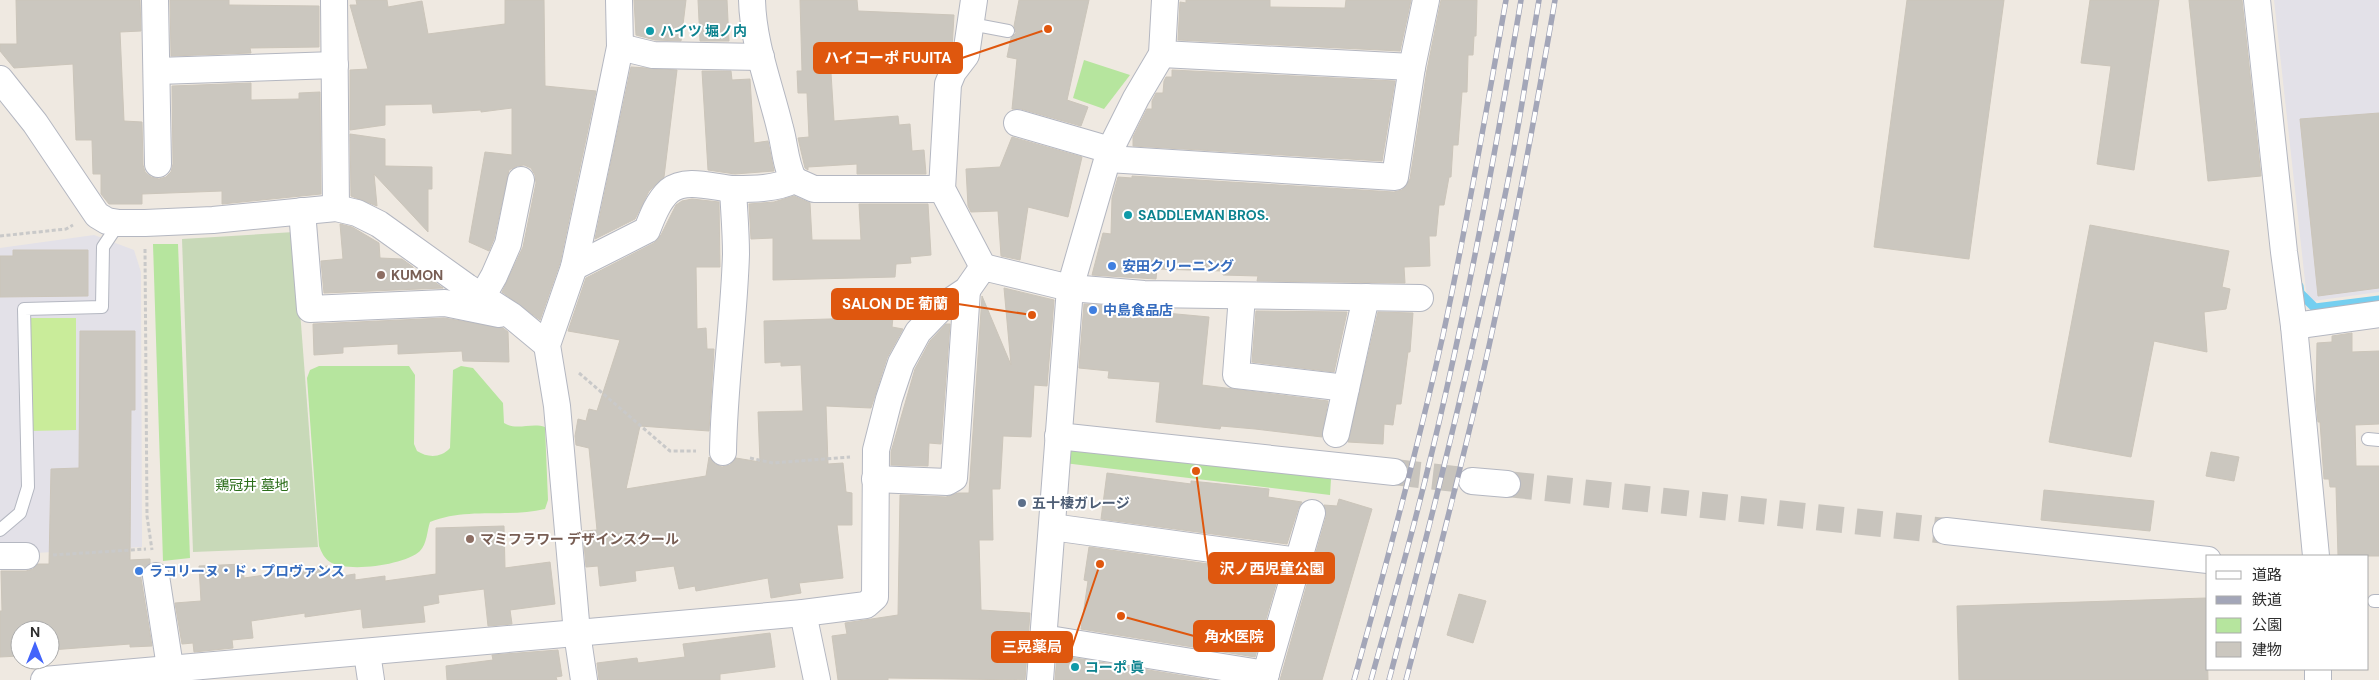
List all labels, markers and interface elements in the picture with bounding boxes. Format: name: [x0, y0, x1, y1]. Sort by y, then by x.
place label: ハイツ 堀ノ内: [660, 22, 747, 40]
marker: ハイツ 堀ノ内: [644, 25, 656, 37]
callout: ハイコーポ FUJITA: [814, 43, 962, 73]
text: ハイコーポ FUJITA: [824, 48, 952, 68]
place label: SADDLEMAN BROS.: [1138, 206, 1269, 224]
marker: SADDLEMAN BROS.: [1122, 209, 1134, 221]
place label: 安田クリーニング: [1122, 257, 1234, 275]
marker: 安田クリーニング: [1106, 260, 1118, 272]
place label: KUMON: [391, 266, 443, 284]
marker: KUMON: [375, 269, 387, 281]
callout: SALON DE 葡蘭: [832, 289, 958, 319]
text: SALON DE 葡蘭: [842, 294, 948, 314]
place label: 中島食品店: [1103, 301, 1173, 319]
marker: 中島食品店: [1087, 304, 1099, 316]
park label: 鶏冠井 墓地: [215, 476, 289, 494]
place label: 五十棲ガレージ: [1032, 494, 1130, 512]
marker: 五十棲ガレージ: [1016, 497, 1028, 509]
place label: マミフラワー デザインスクール: [480, 530, 679, 548]
marker: マミフラワー デザインスクール: [464, 533, 476, 545]
callout: 沢ノ西児童公園: [1209, 553, 1334, 583]
legend: [2206, 555, 2369, 670]
text: 沢ノ西児童公園: [1219, 559, 1325, 579]
place label: ラコリーヌ・ド・プロヴァンス: [149, 562, 345, 580]
marker: ラコリーヌ・ド・プロヴァンス: [133, 565, 145, 577]
text: 道路: [2252, 565, 2282, 585]
text: 鉄道: [2252, 590, 2282, 610]
text: 公園: [2252, 615, 2282, 635]
north arrow: [10, 620, 60, 670]
callout: 角水医院: [1194, 621, 1274, 651]
text: N: [30, 623, 40, 641]
text: 角水医院: [1204, 627, 1264, 647]
callout: 三晃薬局: [992, 632, 1072, 662]
text: 三晃薬局: [1002, 637, 1062, 657]
text: 建物: [2252, 640, 2282, 660]
place label: コーポ 眞: [1085, 658, 1144, 676]
marker: コーポ 眞: [1069, 661, 1081, 673]

